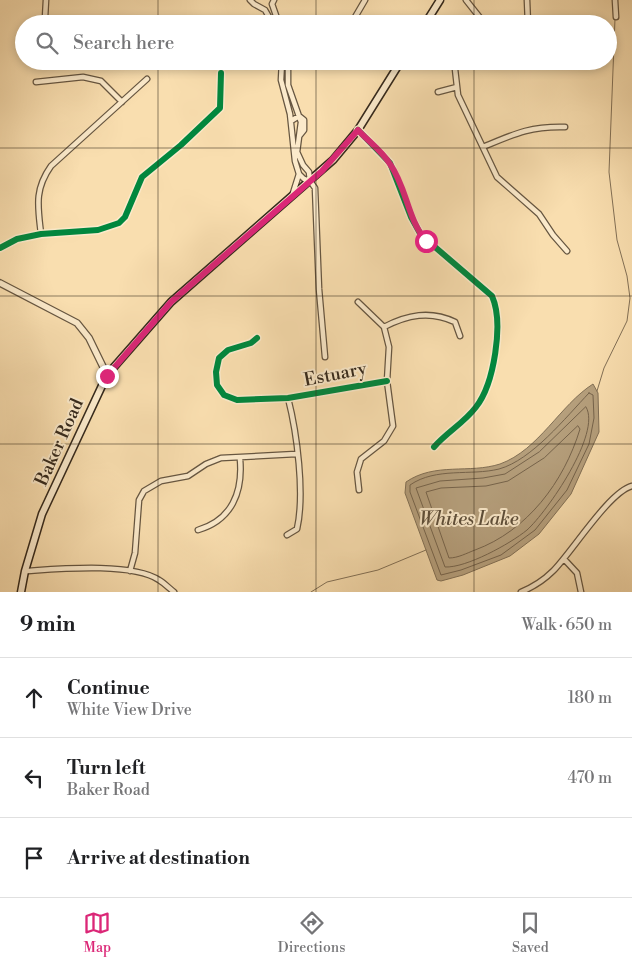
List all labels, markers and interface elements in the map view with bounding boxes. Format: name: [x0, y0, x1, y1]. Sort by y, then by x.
search box: [15, 15, 617, 70]
icon: search: [33, 29, 61, 57]
text: Search here: [73, 31, 174, 55]
route start: [415, 230, 438, 253]
street label: Estuary: [302, 357, 369, 392]
route end: [96, 365, 119, 388]
street label: Baker Road: [30, 394, 89, 490]
water label: Whites Lake: [419, 507, 519, 531]
text: 9 min: [20, 612, 75, 638]
text: Walk · 650 m: [522, 615, 612, 635]
text: Continue: [67, 676, 150, 700]
icon: ahead: [20, 684, 48, 712]
text: 180 m: [568, 688, 612, 708]
text: White View Drive: [67, 700, 192, 720]
text: Turn left: [67, 756, 146, 780]
icon: left: [20, 764, 48, 792]
text: 470 m: [568, 768, 612, 788]
text: Baker Road: [67, 780, 150, 800]
icon: arrive: [20, 844, 48, 872]
text: Arrive at destination: [67, 846, 250, 870]
tab: Map: [83, 909, 111, 957]
tab: Directions: [278, 909, 345, 957]
tab: Saved: [512, 909, 549, 957]

